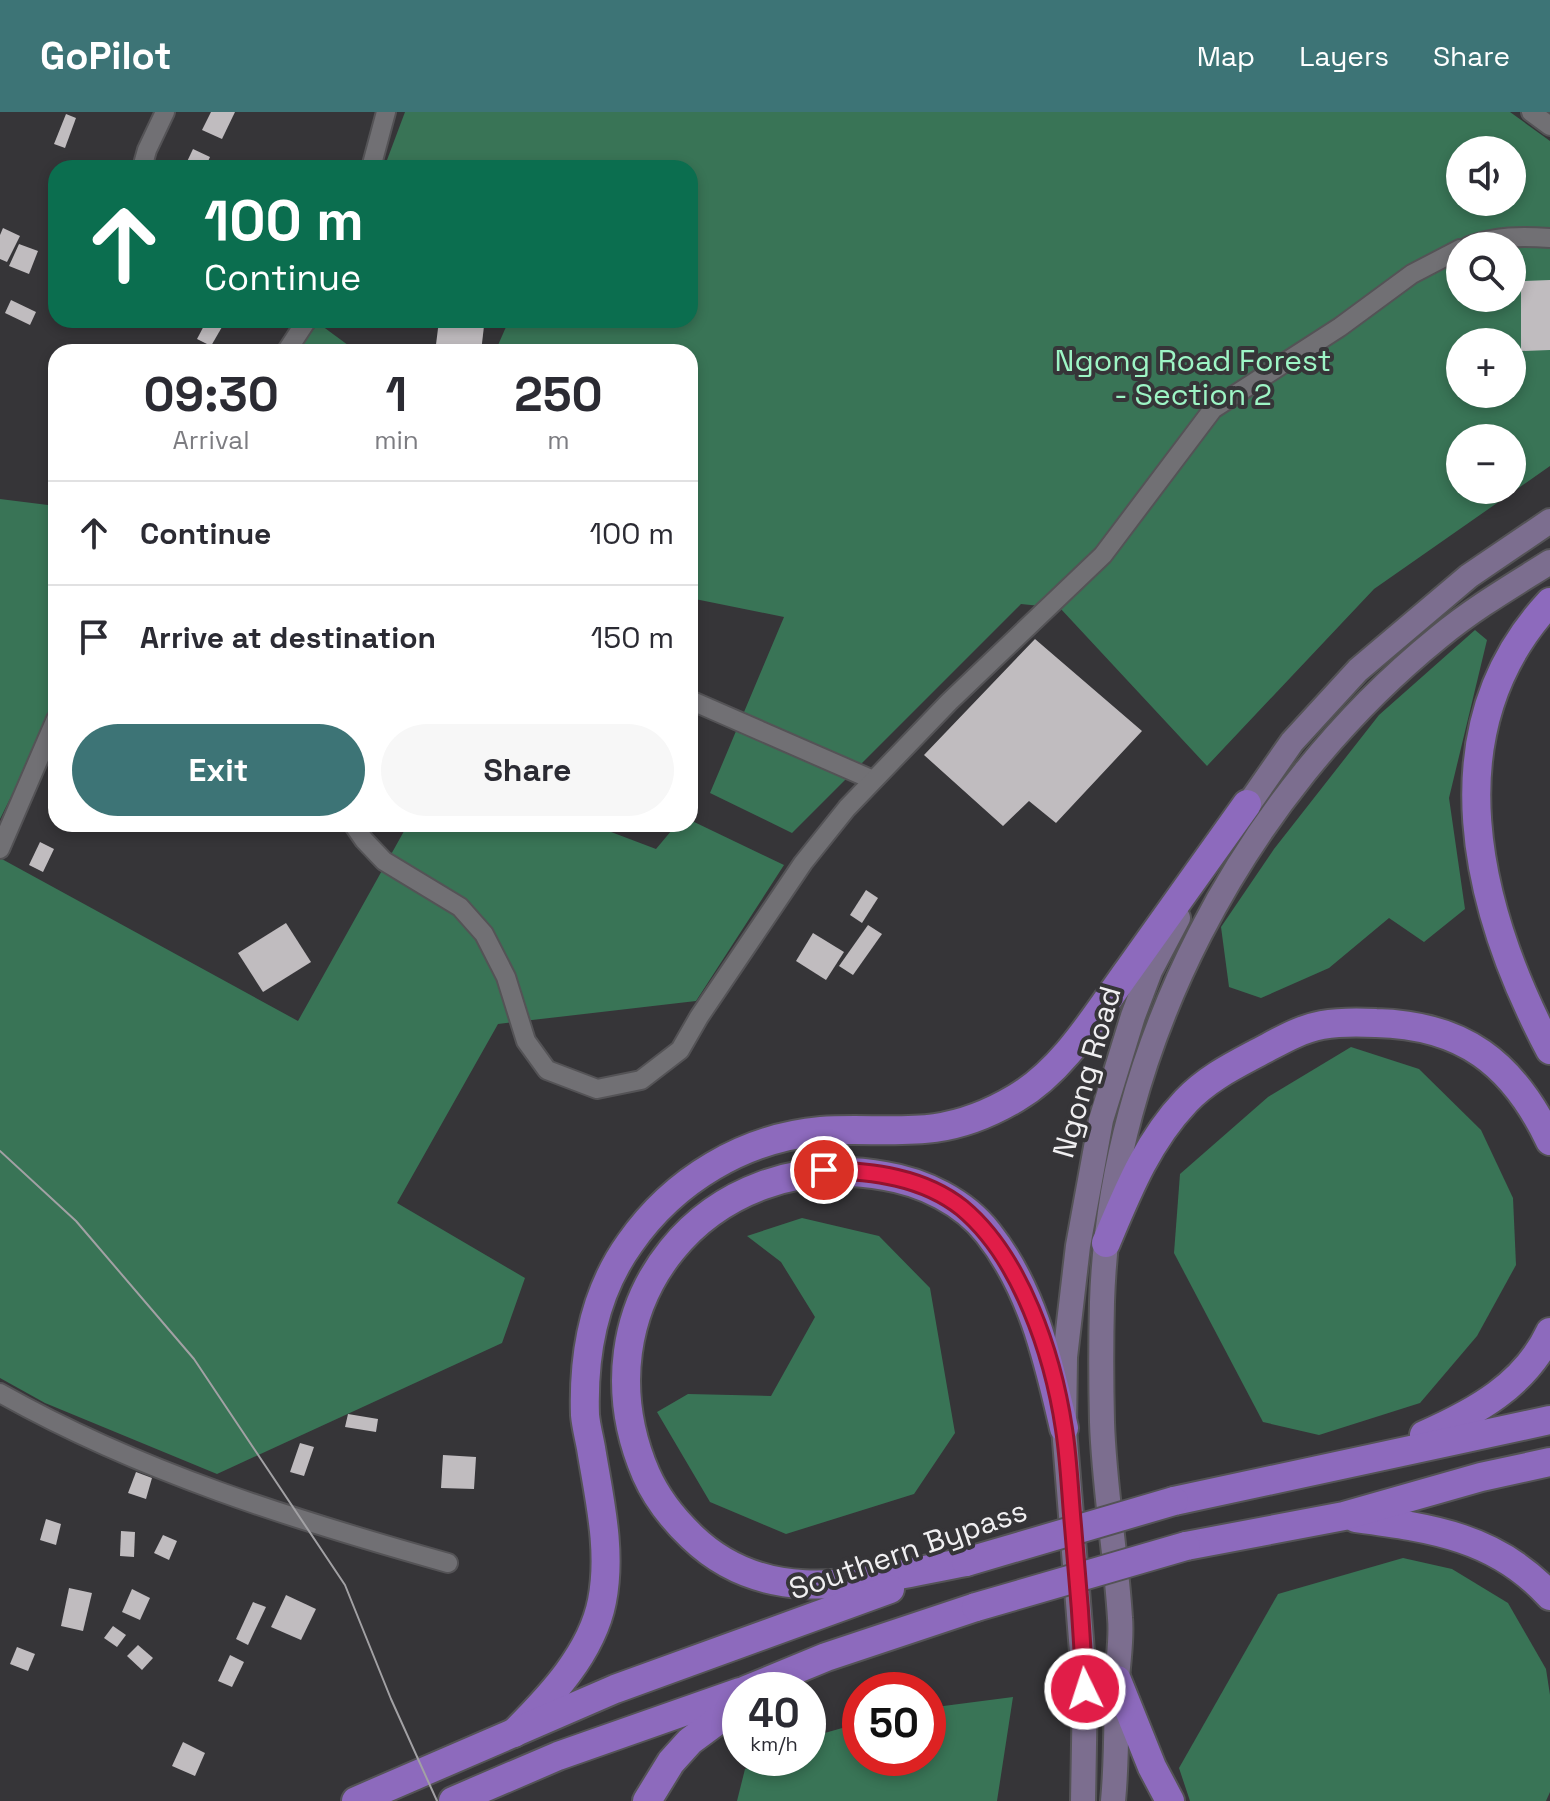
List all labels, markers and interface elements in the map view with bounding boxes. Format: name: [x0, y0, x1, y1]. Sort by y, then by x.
text: GoPilot: [40, 32, 172, 80]
text: Map: [1197, 38, 1255, 74]
text: Layers: [1299, 38, 1389, 74]
text: Share: [1433, 38, 1510, 74]
map controls: [1446, 136, 1526, 504]
button: sound: [1446, 136, 1526, 216]
text: 100 m: [204, 185, 364, 256]
icon: ahead: [72, 192, 176, 296]
button: search: [1446, 232, 1526, 312]
text: Continue: [204, 255, 361, 301]
button: +: [1446, 328, 1526, 408]
park label: Ngong Road Forest - Section 2: [1055, 341, 1331, 414]
text: 09:30: [143, 364, 279, 425]
text: 1: [386, 364, 407, 425]
text: 250: [514, 364, 603, 425]
text: Arrival: [172, 423, 250, 457]
text: min: [374, 423, 419, 457]
text: m: [547, 423, 570, 457]
button: −: [1446, 424, 1526, 504]
icon: ahead: [72, 511, 116, 555]
text: Continue: [140, 514, 271, 553]
text: 100 m: [589, 514, 674, 553]
icon: arrive: [72, 615, 116, 659]
text: Arrive at destination: [140, 618, 436, 657]
text: 150 m: [591, 618, 674, 657]
button: Exit: [72, 724, 365, 816]
button: Share: [381, 724, 674, 816]
street label: Ngong Road: [1043, 982, 1130, 1162]
pin: [790, 1136, 858, 1204]
icon: arrive: [802, 1148, 846, 1192]
street label: Southern Bypass: [784, 1491, 1032, 1608]
position arrow: [1043, 1647, 1127, 1731]
speed limit sign: 50: [842, 1672, 946, 1776]
text: 40: [748, 1688, 800, 1739]
text: km/h: [750, 1731, 798, 1757]

